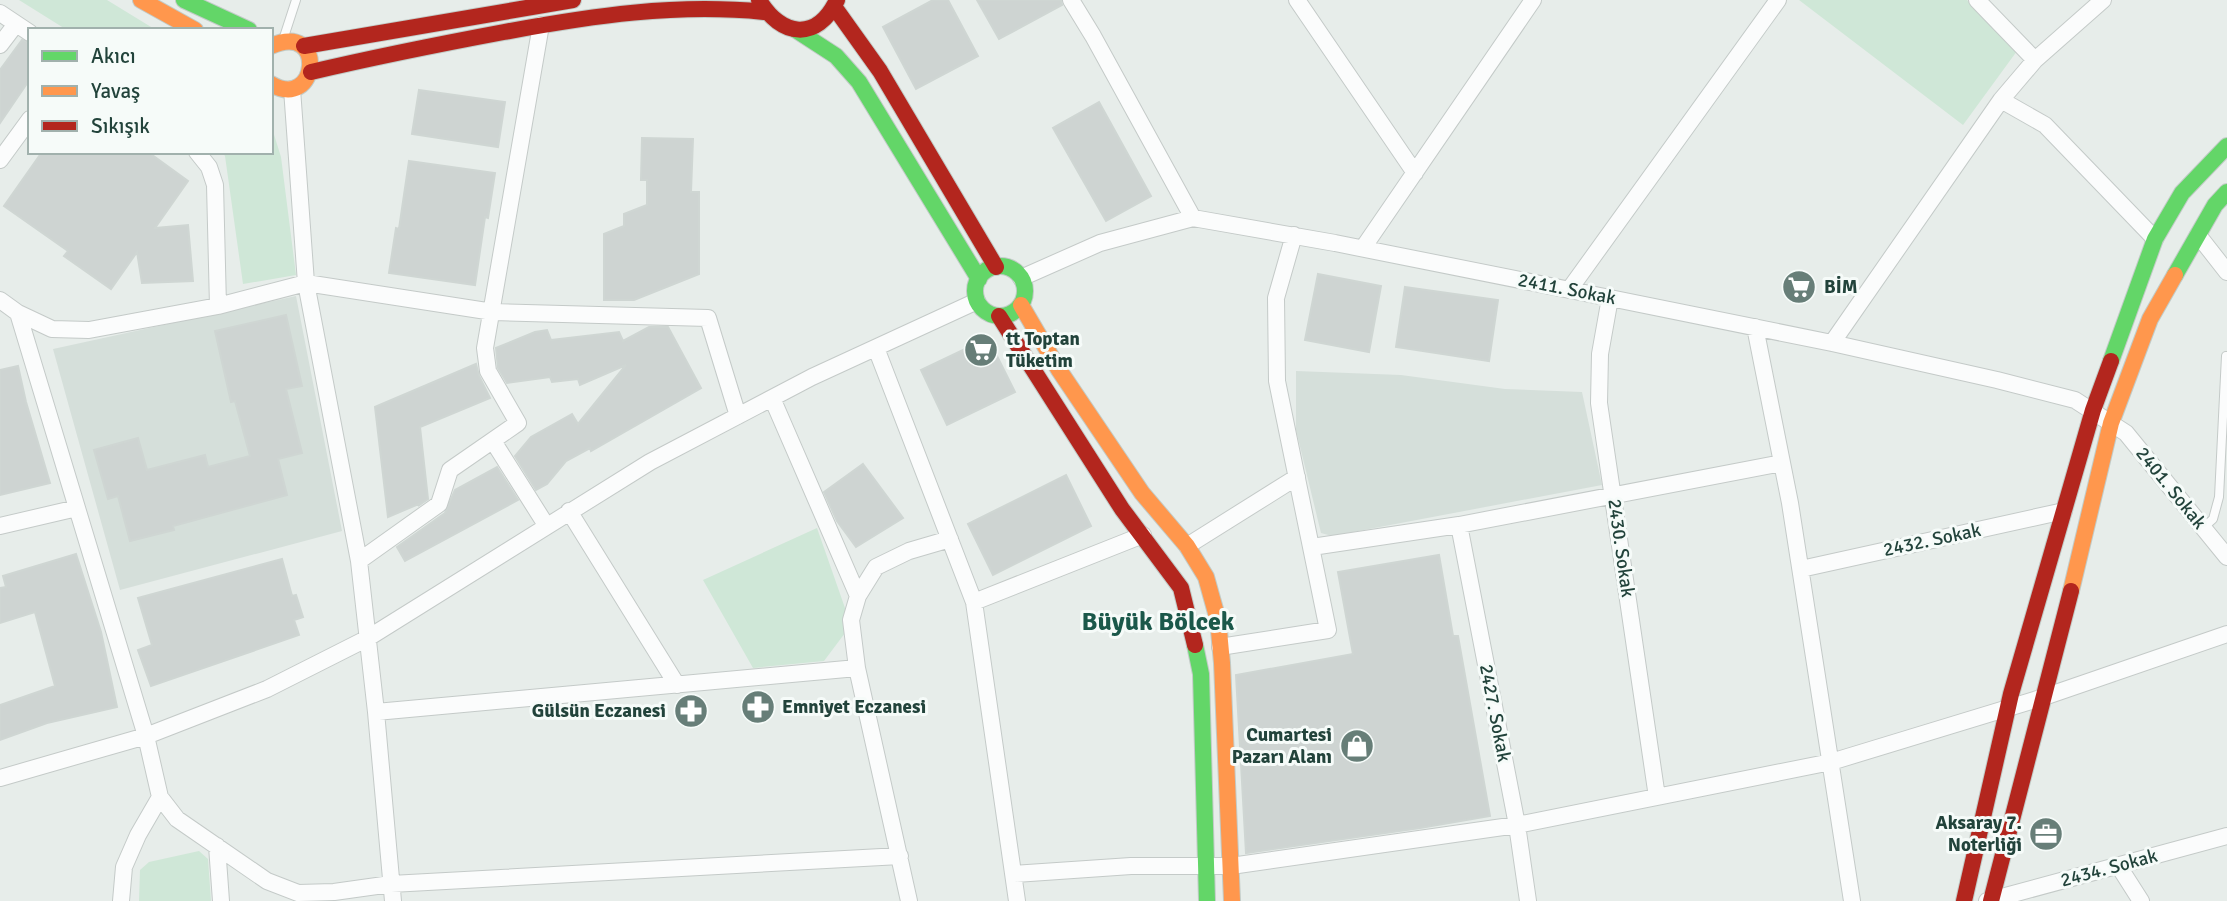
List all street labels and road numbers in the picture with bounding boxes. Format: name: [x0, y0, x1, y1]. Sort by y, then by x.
street label: 2411. Sokak: [1516, 268, 1619, 310]
street label: 2401. Sokak: [2130, 442, 2212, 535]
street label: 2430. Sokak: [1602, 497, 1640, 599]
street label: 2432. Sokak: [1881, 518, 1984, 562]
street label: 2427. Sokak: [1474, 662, 1516, 765]
street label: 2434. Sokak: [2058, 843, 2161, 892]

